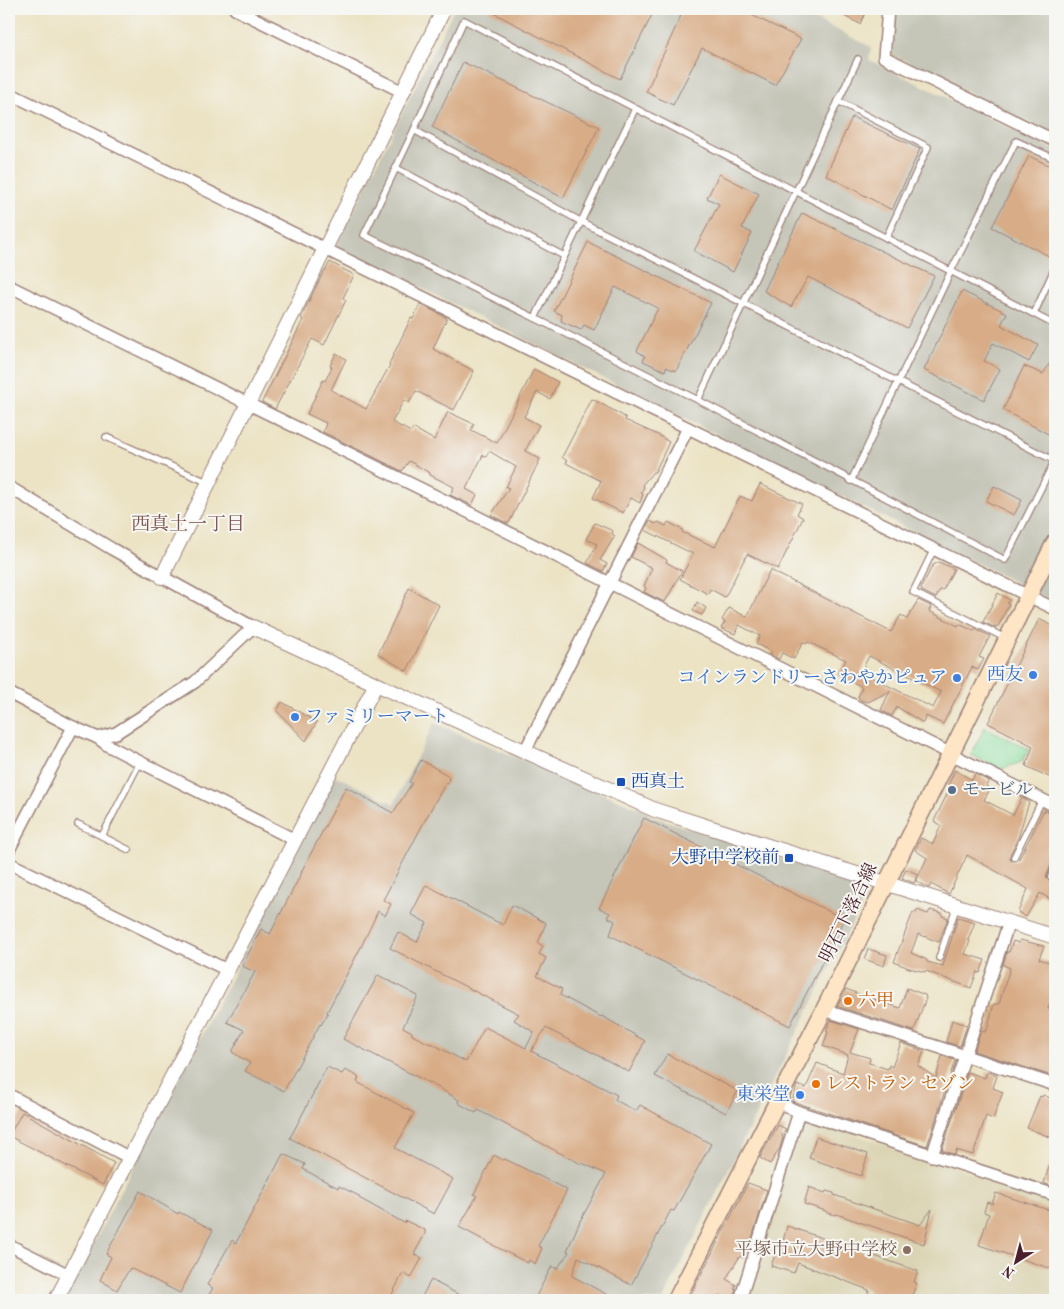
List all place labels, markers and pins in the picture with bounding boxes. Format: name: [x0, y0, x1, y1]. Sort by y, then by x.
place label: 西友: [987, 664, 1023, 684]
place label: コインランドリーさわやかピュア: [678, 668, 947, 687]
marker: 西友: [1027, 669, 1039, 681]
marker: コインランドリーさわやかピュア: [951, 672, 963, 684]
place label: ファミリーマート: [305, 708, 449, 726]
marker: ファミリーマート: [289, 711, 301, 723]
place label: 西真土: [631, 771, 685, 791]
marker: 西真土: [615, 776, 627, 788]
place label: モービル: [962, 780, 1033, 799]
marker: モービル: [946, 784, 958, 796]
place label: 大野中学校前: [671, 847, 779, 867]
marker: 大野中学校前: [783, 852, 795, 864]
place label: 六甲: [858, 991, 894, 1010]
marker: 六甲: [842, 995, 854, 1007]
place label: レストラン セゾン: [826, 1073, 975, 1093]
marker: レストラン セゾン: [810, 1078, 822, 1090]
place label: 東栄堂: [736, 1084, 790, 1104]
marker: 東栄堂: [794, 1089, 806, 1101]
place label: 平塚市立大野中学校: [735, 1239, 897, 1259]
marker: 平塚市立大野中学校: [901, 1244, 913, 1256]

